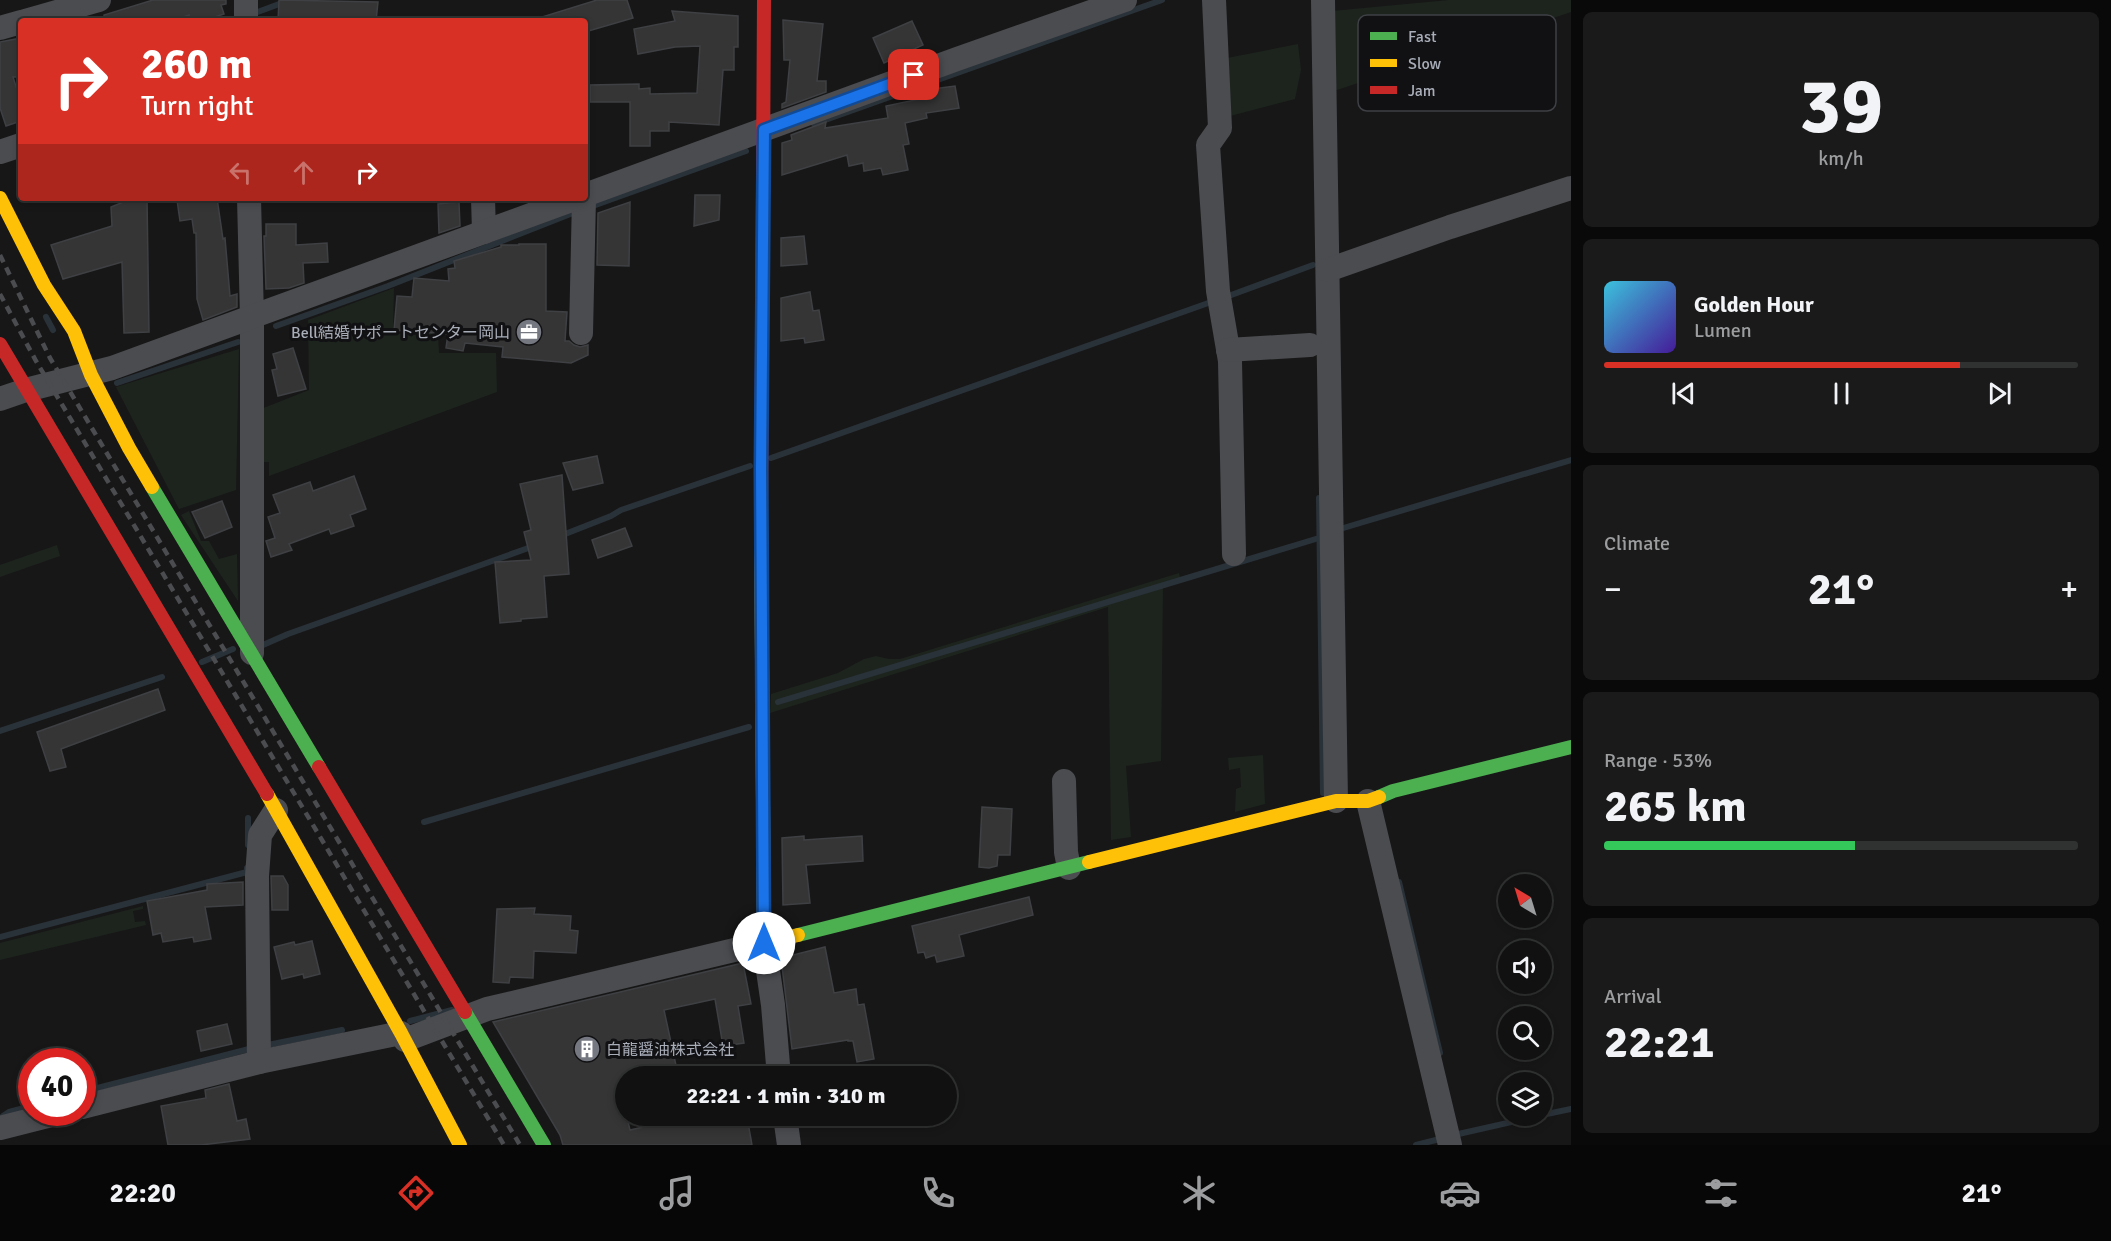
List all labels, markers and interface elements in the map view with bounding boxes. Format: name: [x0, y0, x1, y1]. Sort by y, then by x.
legend: [1358, 15, 1556, 111]
text: Fast: [1408, 27, 1437, 47]
text: 260 m: [141, 39, 252, 90]
icon: right: [42, 42, 120, 120]
pin: [888, 49, 939, 100]
text: Slow: [1408, 54, 1442, 74]
icon: arrive: [897, 58, 930, 91]
text: 39: [1799, 59, 1883, 155]
text: Jam: [1408, 81, 1436, 101]
text: Turn right: [141, 90, 254, 123]
text: km/h: [1818, 146, 1864, 171]
icon: left: [224, 156, 257, 189]
icon: ahead: [287, 156, 320, 189]
icon: right: [350, 156, 383, 189]
text: Golden Hour: [1694, 291, 1814, 318]
office icon: Bell結婚サポートセンター岡山: [514, 317, 544, 347]
text: Lumen: [1694, 318, 1752, 343]
place label: Bell結婚サポートセンター岡山: [291, 323, 510, 343]
icon: previous: [1667, 377, 1700, 410]
icon: pause: [1825, 377, 1858, 410]
icon: next: [1983, 377, 2016, 410]
text: Climate: [1604, 531, 1670, 556]
text: 21°: [1808, 562, 1874, 617]
text: −: [1604, 569, 1622, 610]
text: +: [2060, 569, 2078, 610]
text: Range · 53%: [1604, 748, 1712, 773]
text: 265 km: [1604, 779, 1747, 834]
north arrow: [1498, 874, 1552, 928]
map controls: [1498, 874, 1552, 1126]
position arrow: [732, 911, 796, 975]
button: sound: [1498, 940, 1552, 994]
text: Arrival: [1604, 984, 1662, 1009]
button: search: [1498, 1006, 1552, 1060]
text: 22:21: [1604, 1015, 1714, 1070]
building icon: 白龍醤油株式会社: [572, 1034, 602, 1064]
place label: 白龍醤油株式会社: [606, 1040, 734, 1060]
speed limit sign: 40: [18, 1048, 96, 1126]
button: layers: [1498, 1072, 1552, 1126]
text: 22:21 · 1 min · 310 m: [686, 1082, 886, 1109]
icon: directions: [395, 1172, 437, 1214]
icon: music: [656, 1172, 698, 1214]
icon: phone: [917, 1172, 959, 1214]
icon: climate: [1178, 1172, 1220, 1214]
icon: car: [1439, 1172, 1481, 1214]
icon: filters: [1700, 1172, 1742, 1214]
text: 22:20: [110, 1177, 176, 1210]
text: 21°: [1961, 1177, 2001, 1210]

